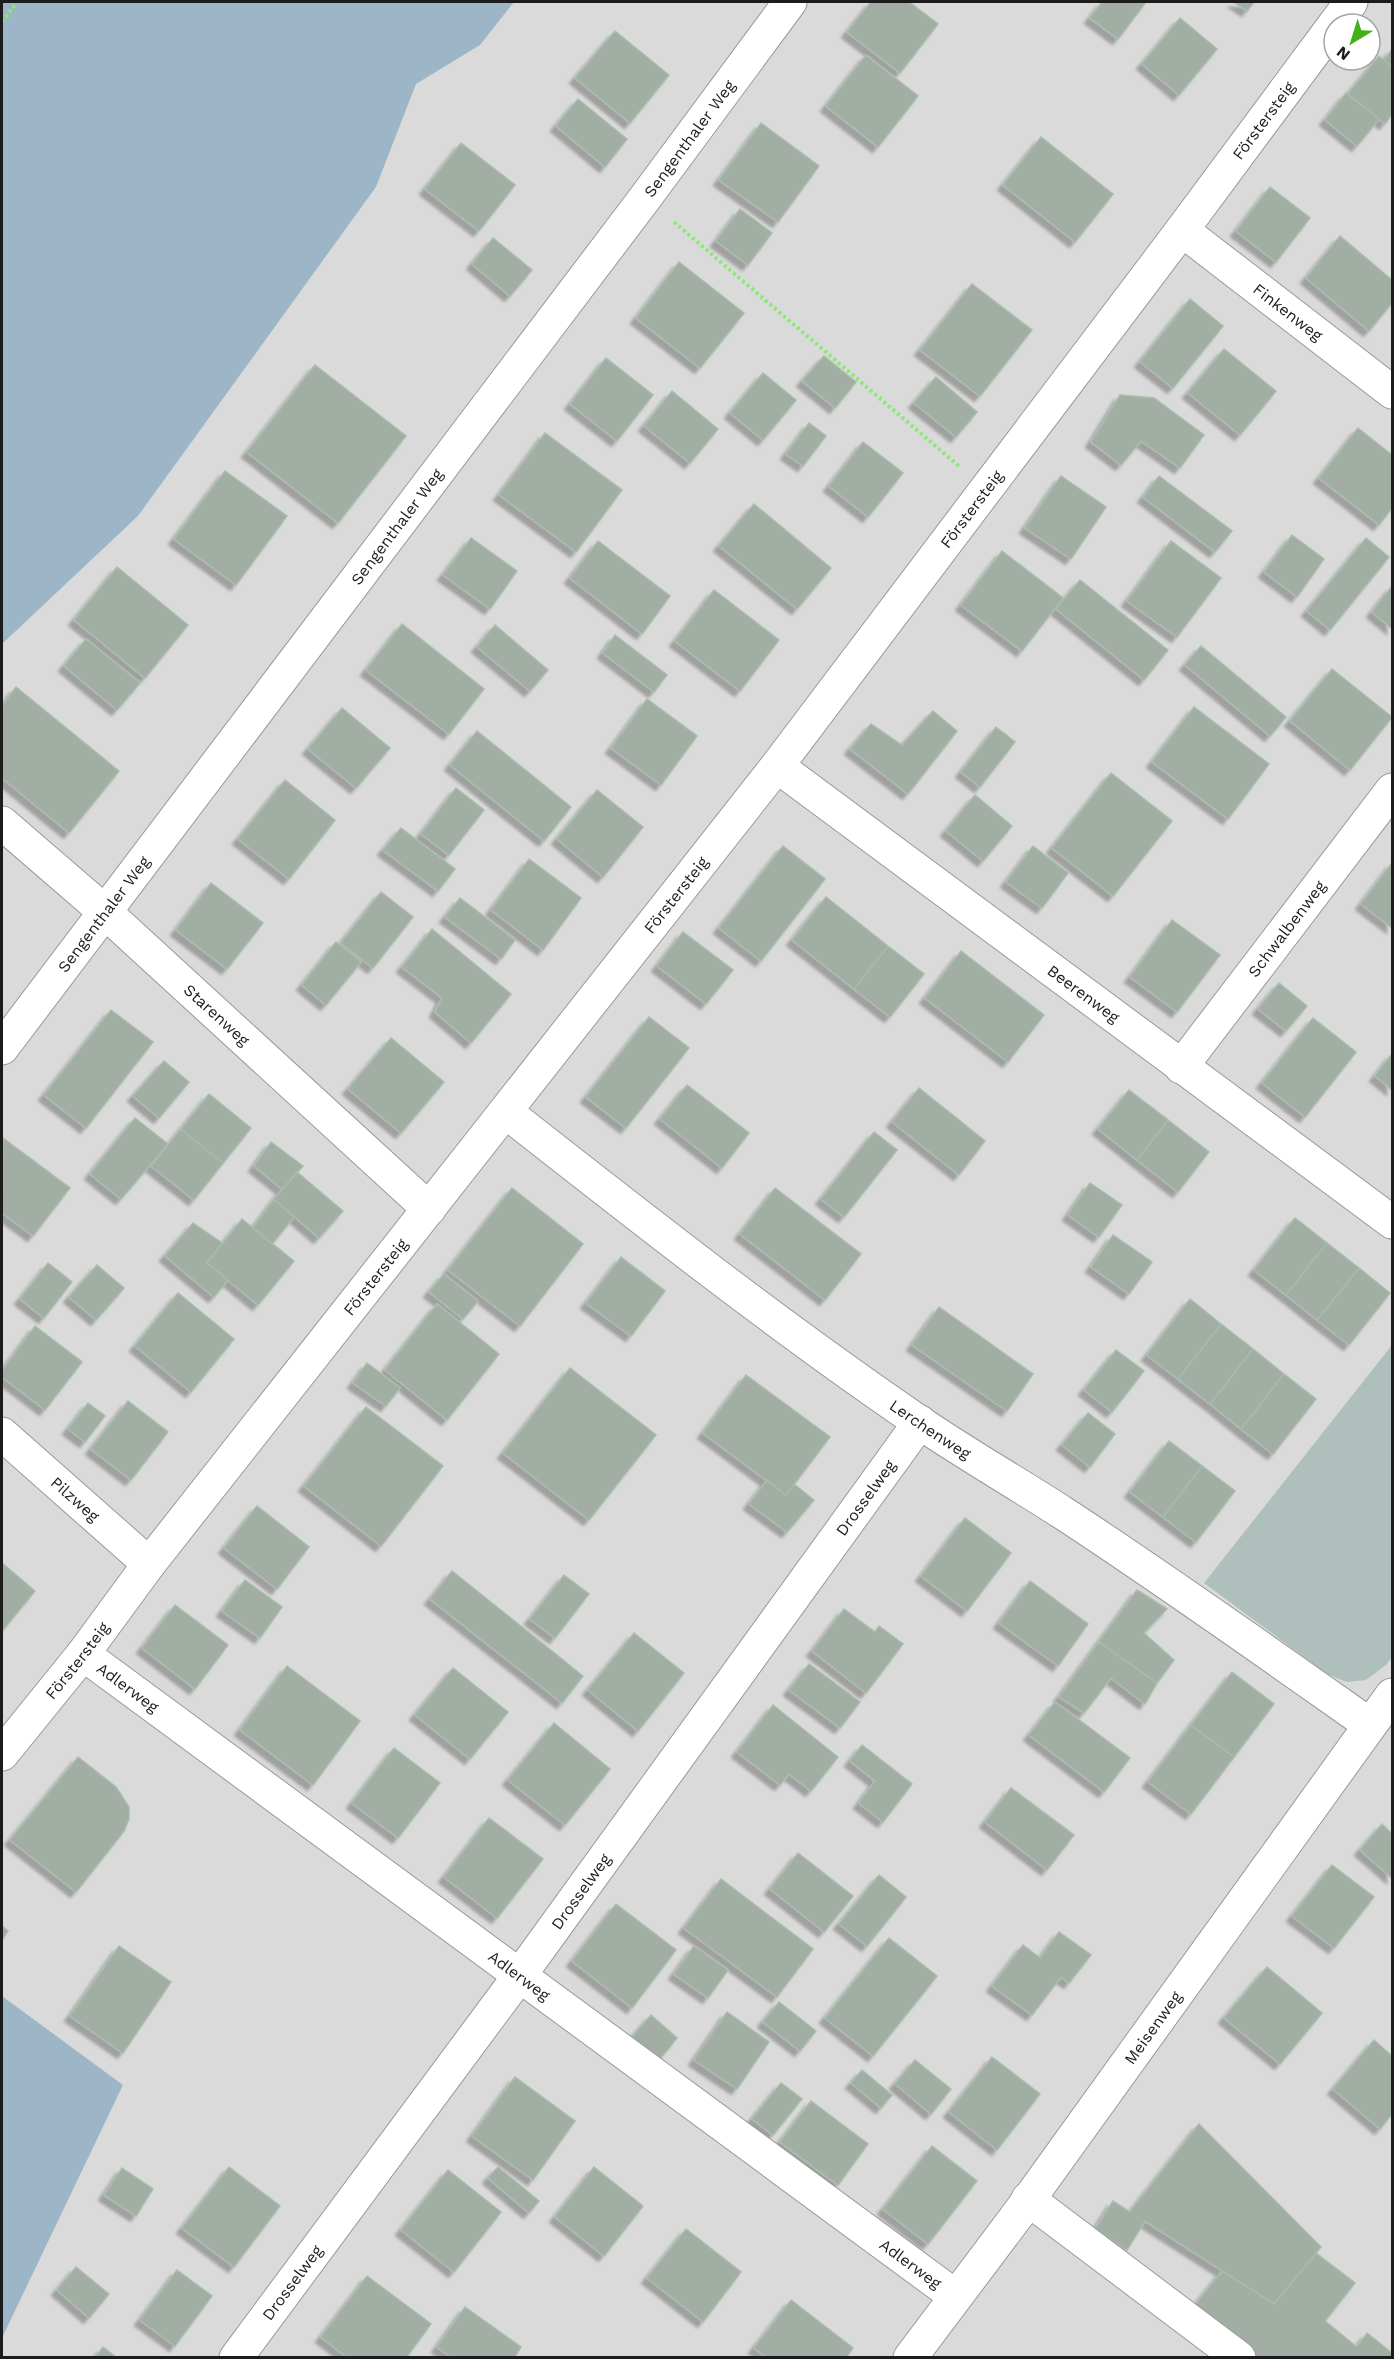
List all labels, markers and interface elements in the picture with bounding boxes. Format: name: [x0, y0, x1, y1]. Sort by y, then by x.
north arrow: [1322, 12, 1382, 72]
text: N: [1333, 42, 1354, 65]
street label: Sengenthaler Weg: [640, 76, 739, 201]
street label: Förstersteig: [1228, 78, 1299, 164]
street label: Finkenweg: [1249, 279, 1327, 345]
street label: Sengenthaler Weg: [347, 465, 447, 589]
street label: Förstersteig: [936, 466, 1007, 552]
street label: Sengenthaler Weg: [54, 852, 154, 976]
street label: Förstersteig: [640, 852, 712, 937]
street label: Schwalbenweg: [1244, 877, 1330, 981]
street label: Beerenweg: [1044, 961, 1124, 1027]
street label: Starenweg: [180, 980, 254, 1050]
street label: Förstersteig: [339, 1234, 412, 1319]
street label: Lerchenweg: [886, 1396, 975, 1464]
street label: Drosselweg: [832, 1456, 900, 1540]
street label: Pilzweg: [47, 1473, 104, 1526]
street label: Förstersteig: [41, 1618, 114, 1703]
street label: Adlerweg: [93, 1659, 163, 1717]
street label: Drosselweg: [547, 1850, 615, 1933]
street label: Adlerweg: [485, 1947, 554, 2005]
street label: Meisenweg: [1120, 1987, 1186, 2068]
street label: Adlerweg: [876, 2235, 946, 2293]
street label: Drosselweg: [258, 2241, 327, 2324]

